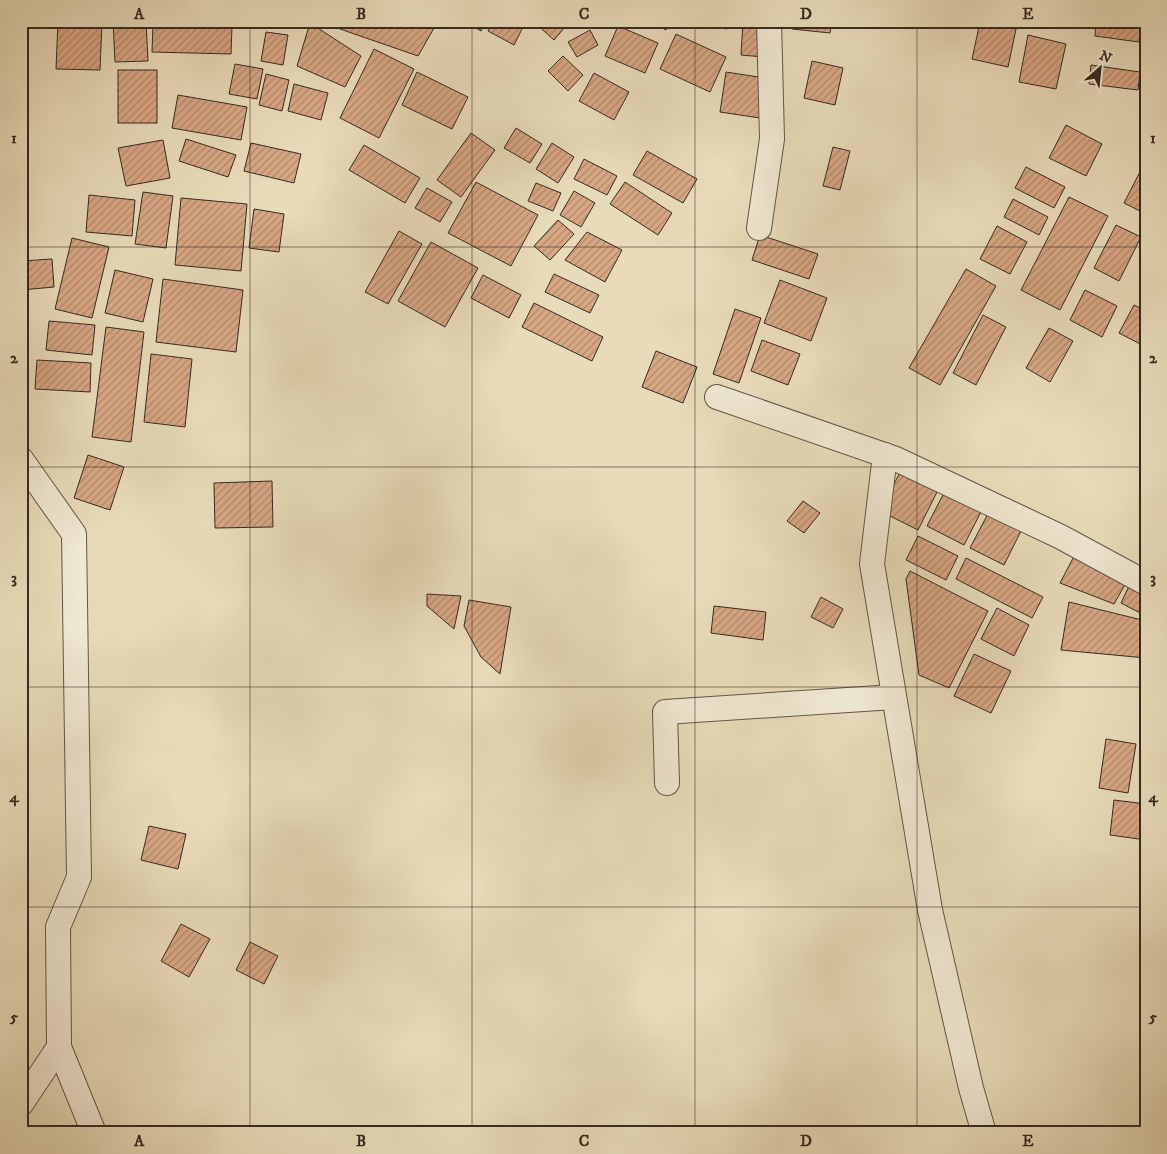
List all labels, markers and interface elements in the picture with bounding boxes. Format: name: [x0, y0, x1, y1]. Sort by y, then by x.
text: A: [133, 4, 145, 24]
text: B: [356, 4, 366, 24]
text: C: [579, 4, 589, 24]
text: D: [800, 4, 812, 24]
text: E: [1022, 4, 1034, 24]
north arrow: [1074, 42, 1124, 92]
text: N: [1096, 47, 1115, 68]
text: 1: [11, 128, 17, 148]
text: 1: [1150, 128, 1156, 148]
text: 2: [10, 348, 19, 368]
text: 2: [1149, 348, 1158, 368]
text: 3: [11, 568, 17, 588]
text: 3: [1150, 568, 1156, 588]
text: 4: [8, 787, 19, 807]
text: 4: [1147, 787, 1158, 807]
text: 5: [9, 1007, 18, 1027]
text: 5: [1148, 1007, 1157, 1027]
text: A: [133, 1131, 145, 1151]
text: B: [356, 1131, 366, 1151]
text: C: [579, 1131, 589, 1151]
text: D: [800, 1131, 812, 1151]
text: E: [1022, 1131, 1034, 1151]

